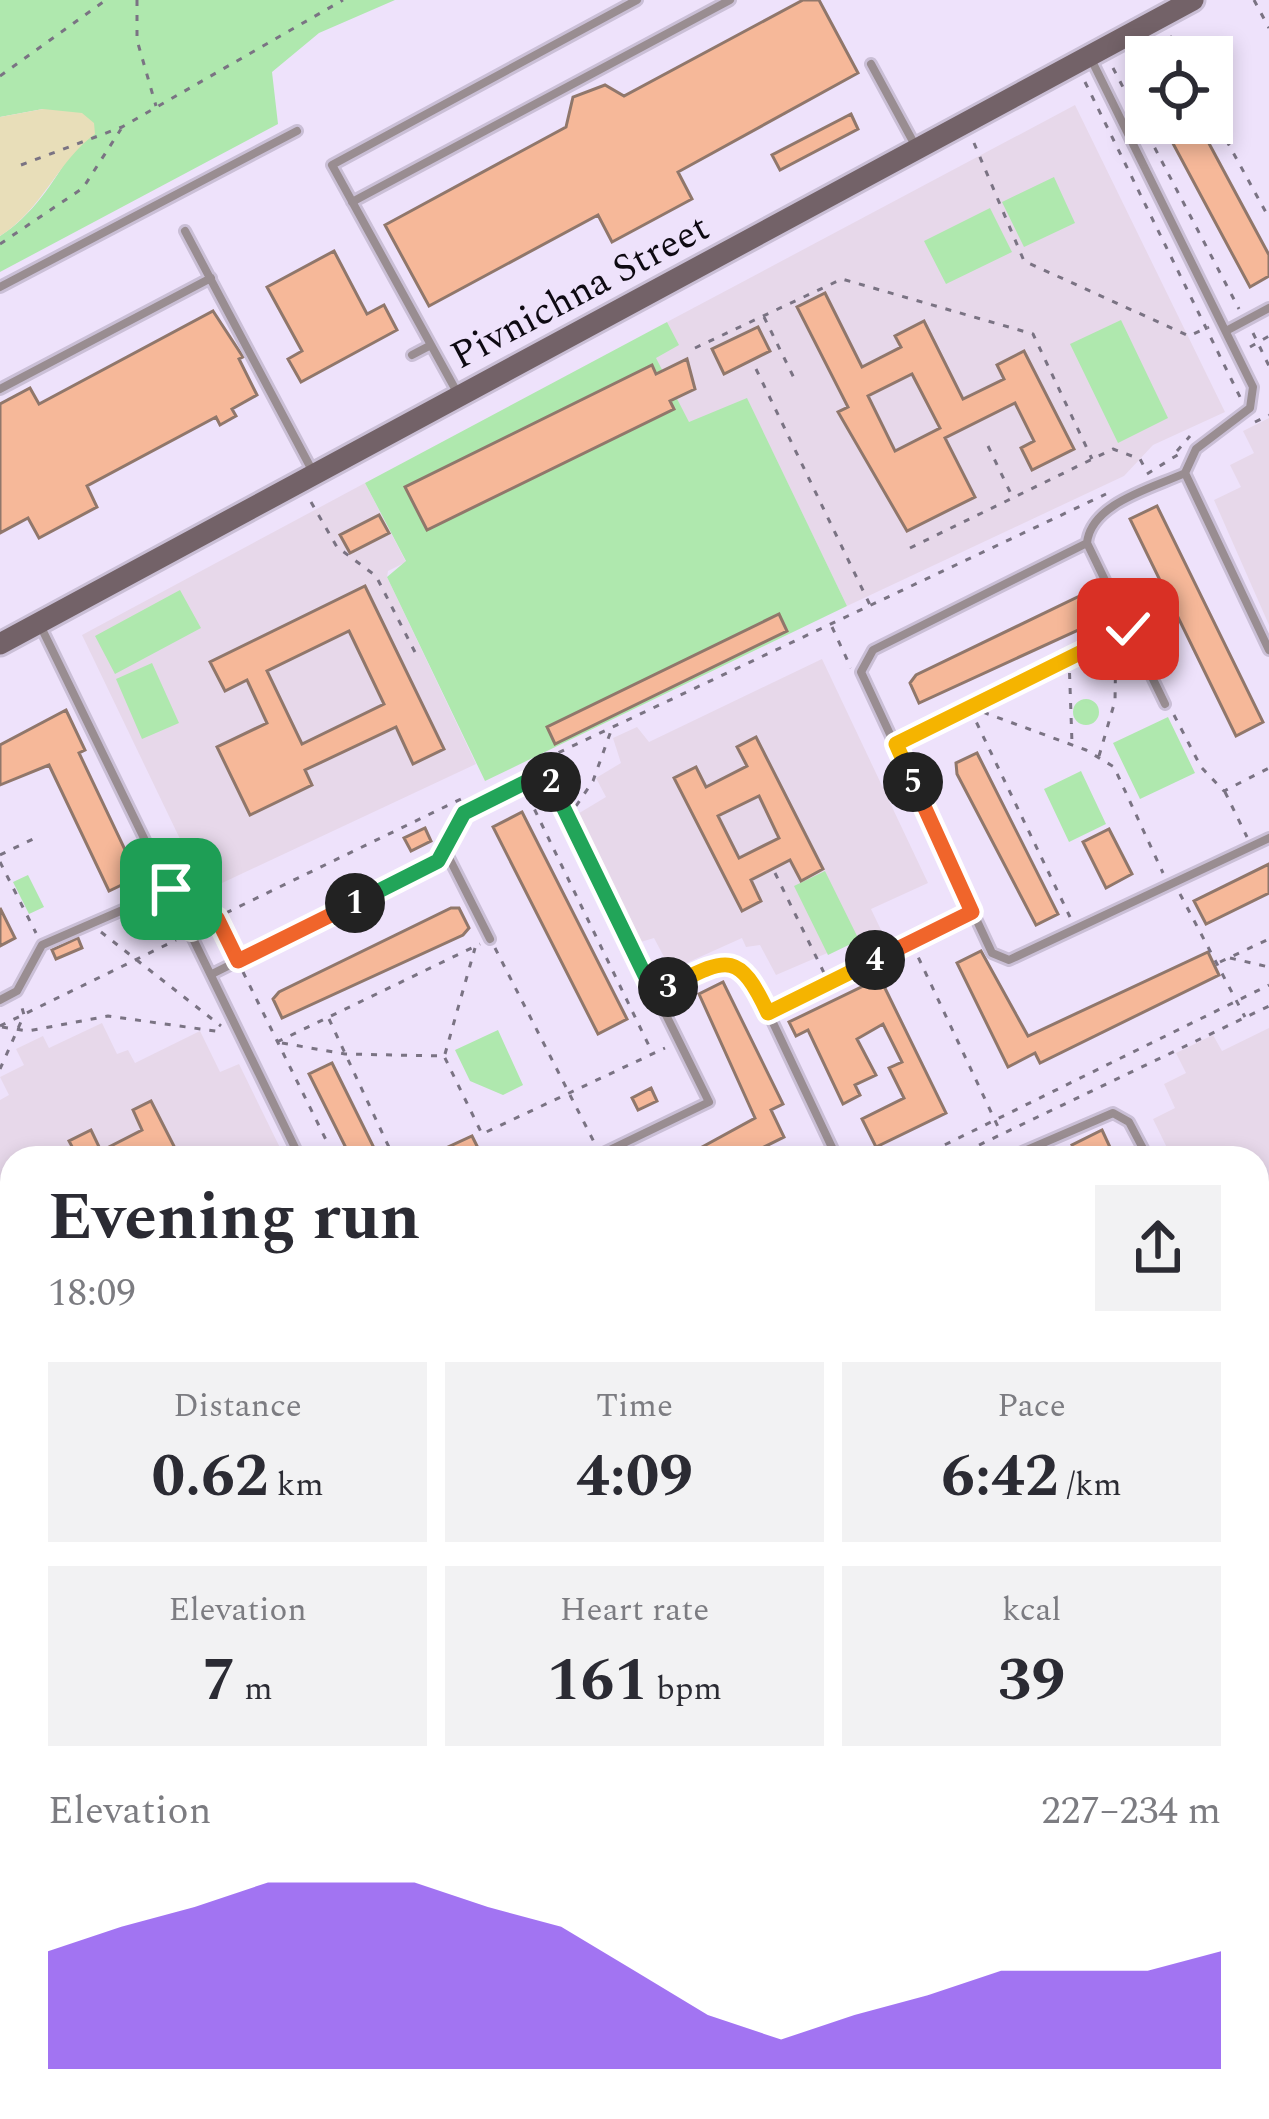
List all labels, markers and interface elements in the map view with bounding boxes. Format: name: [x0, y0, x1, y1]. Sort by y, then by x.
map controls: [1125, 36, 1233, 144]
button: locate: [1125, 36, 1233, 144]
street label: Pivnichna Street: [440, 199, 720, 385]
pin: [1077, 578, 1179, 680]
icon: check: [1095, 596, 1161, 662]
pin: 2: [521, 752, 581, 812]
pin: 5: [883, 752, 943, 812]
text: 2: [542, 757, 560, 807]
text: 5: [904, 757, 922, 807]
pin: [120, 838, 222, 940]
icon: arrive: [138, 856, 204, 922]
pin: 1: [325, 873, 385, 933]
text: 1: [346, 878, 364, 928]
pin: 4: [845, 930, 905, 990]
text: 4: [866, 935, 884, 985]
pin: 3: [638, 957, 698, 1017]
text: 3: [659, 962, 677, 1012]
text: Evening run: [48, 1168, 420, 1269]
button: share: [1095, 1185, 1221, 1311]
text: 18:09: [48, 1264, 136, 1323]
text: Distance: [173, 1381, 302, 1431]
text: Time: [596, 1381, 673, 1431]
text: Pace: [997, 1381, 1066, 1431]
text: 0.62: [151, 1431, 269, 1523]
text: 4:09: [576, 1431, 693, 1523]
text: 6:42: [941, 1431, 1058, 1523]
text: km: [269, 1460, 324, 1510]
text: /km: [1058, 1460, 1122, 1510]
text: Elevation: [168, 1585, 307, 1635]
text: Heart rate: [560, 1585, 709, 1635]
text: kcal: [1002, 1585, 1061, 1635]
text: 7: [202, 1635, 236, 1727]
text: 161: [547, 1635, 648, 1727]
text: 39: [998, 1635, 1065, 1727]
text: m: [236, 1664, 273, 1714]
text: bpm: [648, 1664, 722, 1714]
text: Elevation: [48, 1782, 211, 1841]
text: 227–234 m: [1041, 1782, 1221, 1841]

